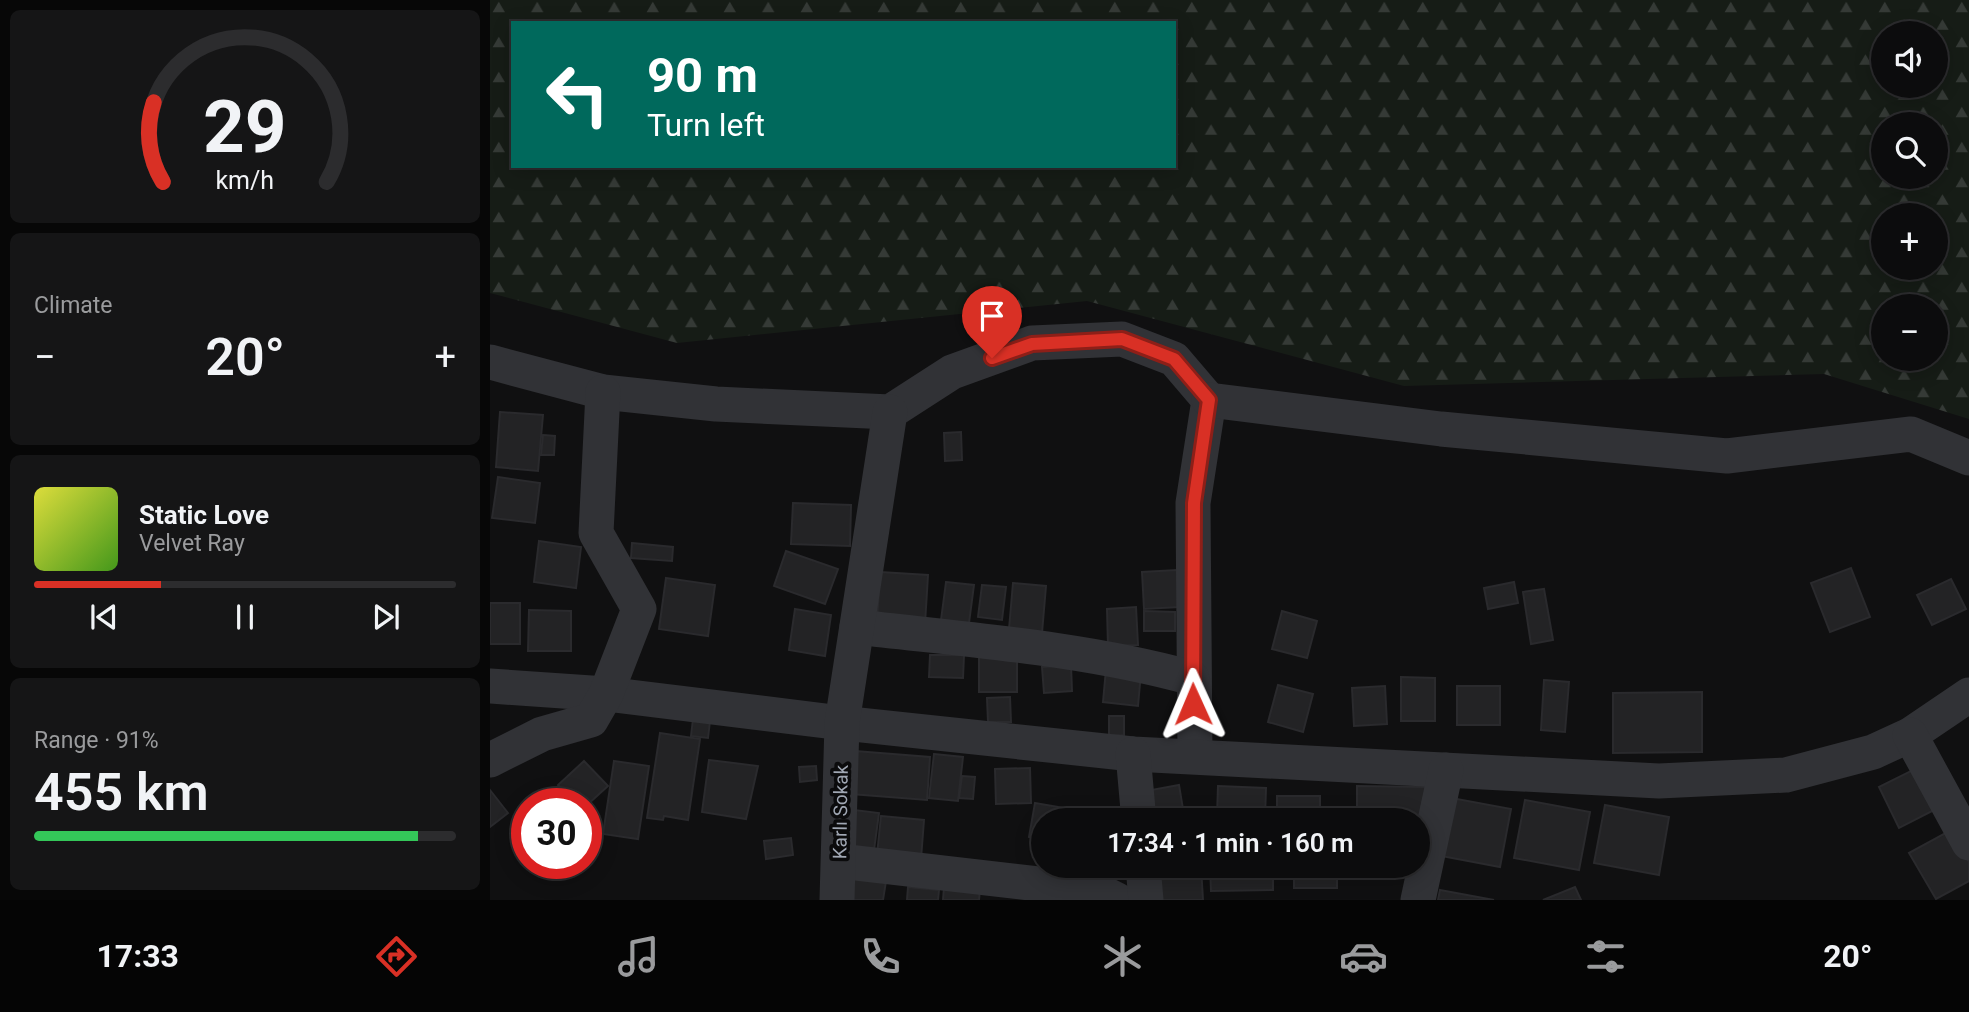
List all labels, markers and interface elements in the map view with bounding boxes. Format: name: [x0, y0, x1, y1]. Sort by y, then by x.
map controls: [1871, 21, 1948, 371]
button: sound: [1871, 21, 1948, 98]
text: 90 m: [647, 47, 758, 104]
icon: left: [532, 49, 623, 140]
text: 29: [203, 85, 287, 171]
text: Turn left: [647, 106, 765, 144]
button: search: [1871, 112, 1948, 189]
text: km/h: [216, 166, 274, 195]
button: +: [1871, 203, 1948, 280]
pin: [962, 286, 1022, 358]
text: Climate: [34, 292, 113, 319]
button: −: [1871, 294, 1948, 371]
icon: arrive: [973, 297, 1011, 335]
text: 20°: [205, 327, 285, 388]
text: −: [34, 335, 56, 379]
text: +: [434, 335, 456, 379]
text: Static Love: [139, 500, 269, 530]
text: Velvet Ray: [139, 530, 245, 557]
icon: previous: [85, 598, 123, 636]
icon: pause: [226, 598, 264, 636]
icon: next: [367, 598, 405, 636]
position arrow: [1156, 667, 1230, 741]
text: Range · 91%: [34, 727, 159, 754]
text: 455 km: [34, 762, 209, 823]
street label: Karlı Sokak: [828, 764, 853, 859]
speed limit sign: 30: [511, 788, 602, 879]
text: 17:34 · 1 min · 160 m: [1107, 828, 1354, 858]
icon: directions: [372, 932, 421, 981]
icon: music: [614, 932, 663, 981]
icon: phone: [856, 932, 905, 981]
icon: climate: [1098, 932, 1147, 981]
icon: car: [1339, 932, 1388, 981]
icon: filters: [1581, 932, 1630, 981]
text: 17:33: [96, 937, 179, 975]
text: 20°: [1823, 937, 1872, 975]

